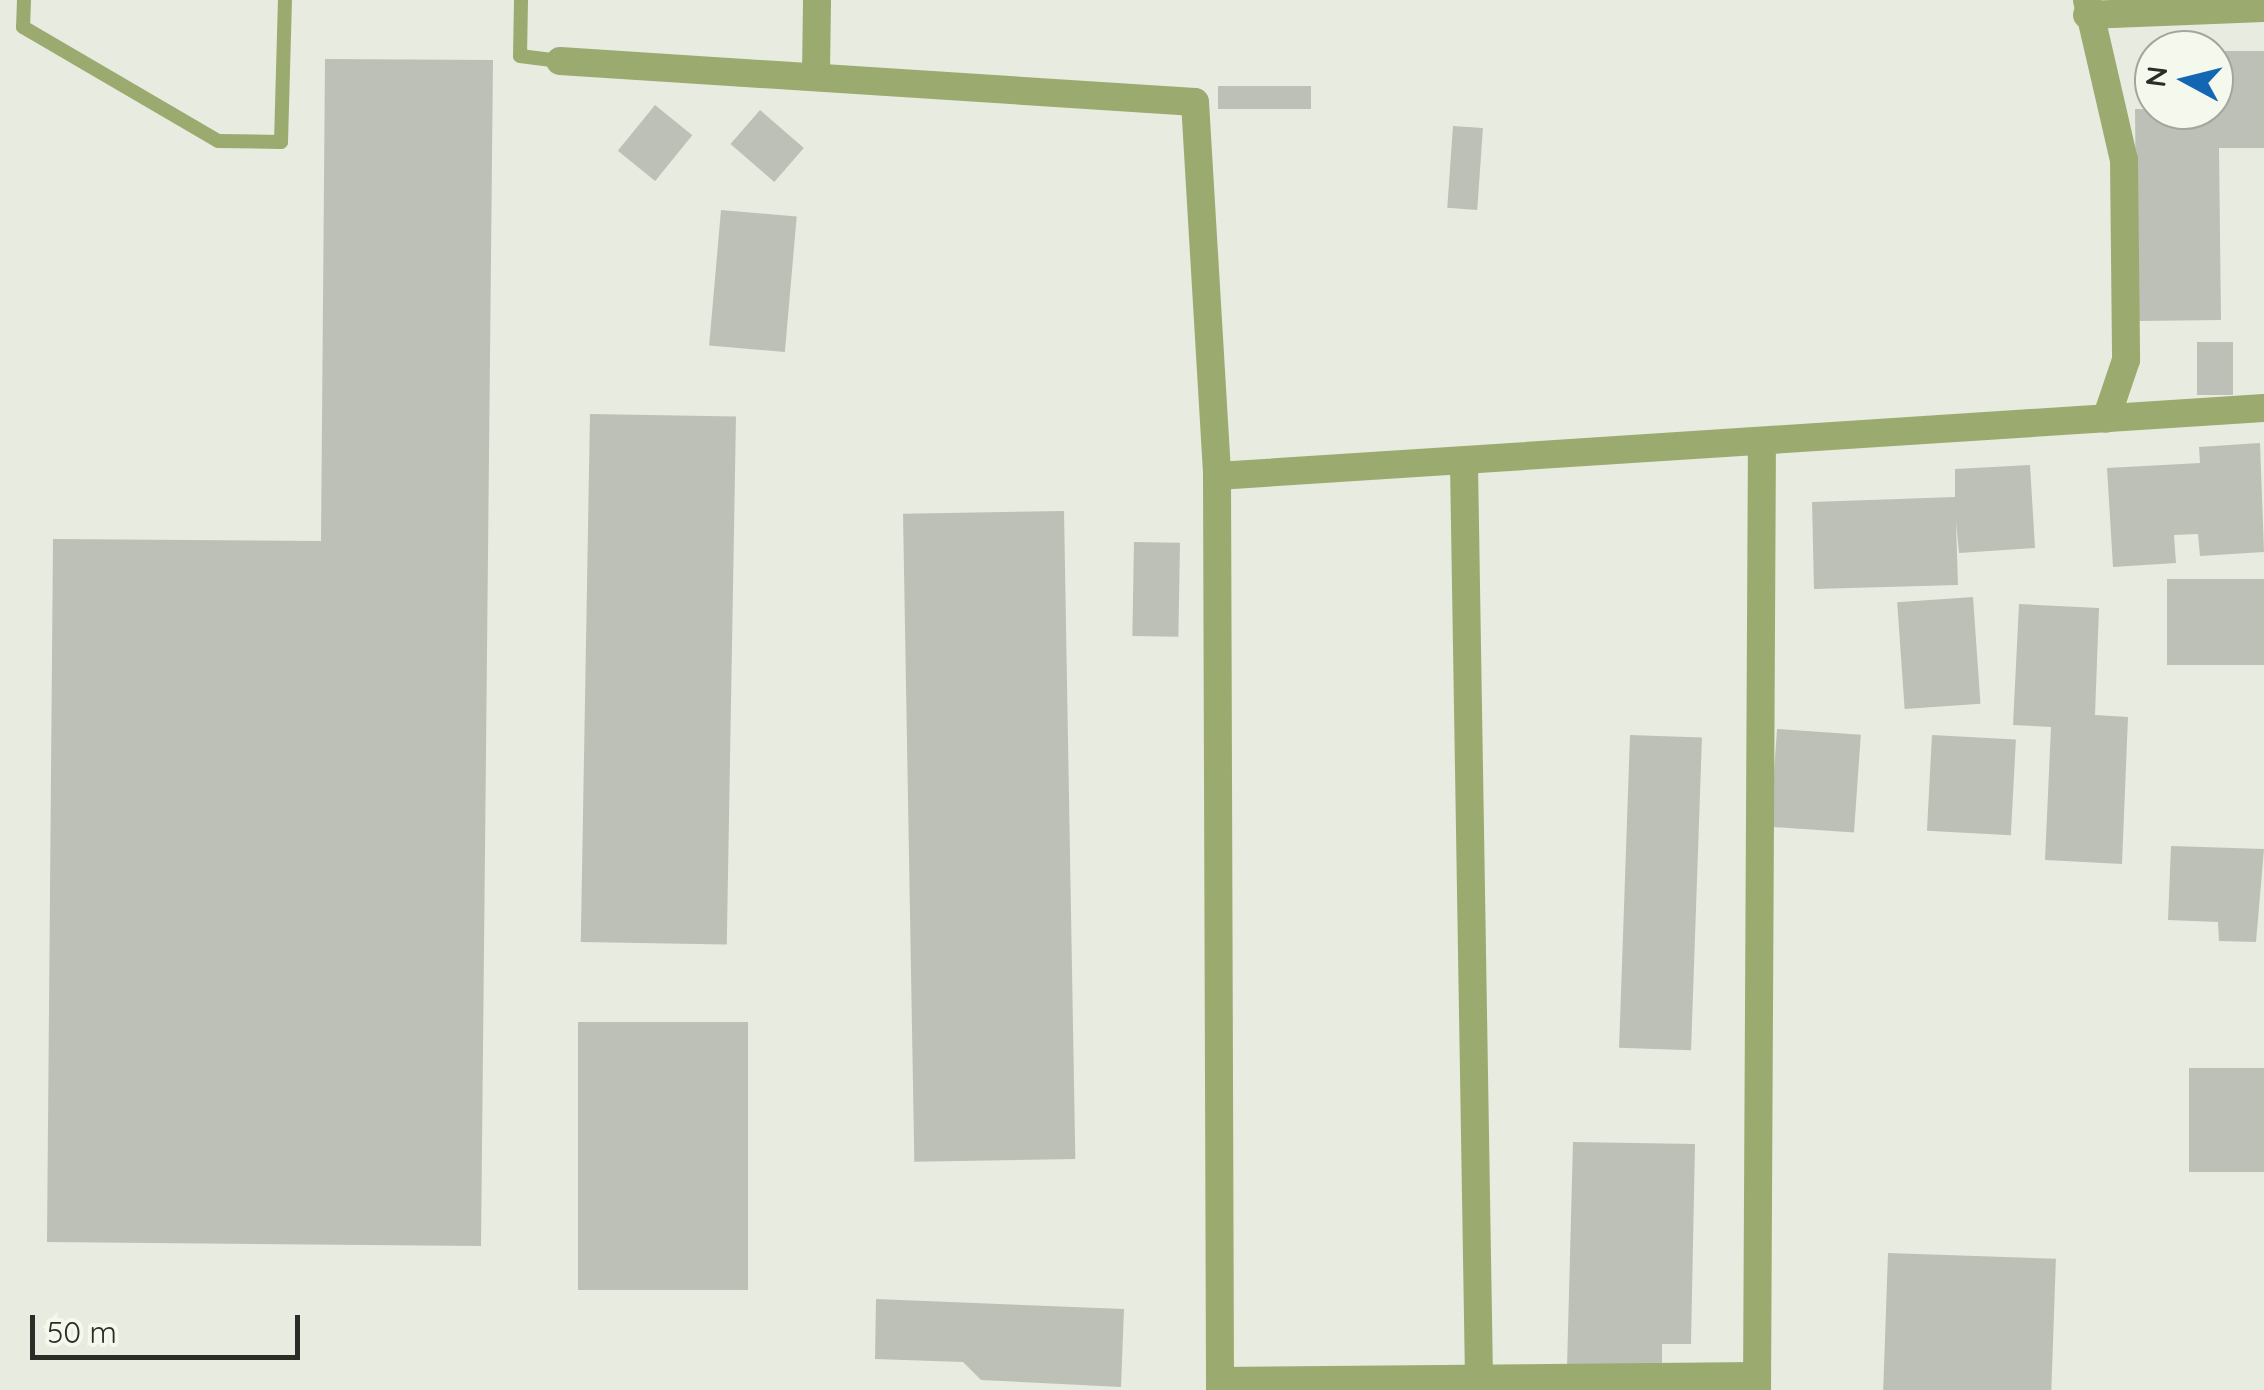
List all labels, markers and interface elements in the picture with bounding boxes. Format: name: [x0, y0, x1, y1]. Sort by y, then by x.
north arrow: [2134, 30, 2234, 130]
text: N: [2137, 64, 2174, 89]
scale bar: [35, 1295, 305, 1357]
text: 50 m: [47, 1313, 117, 1351]

